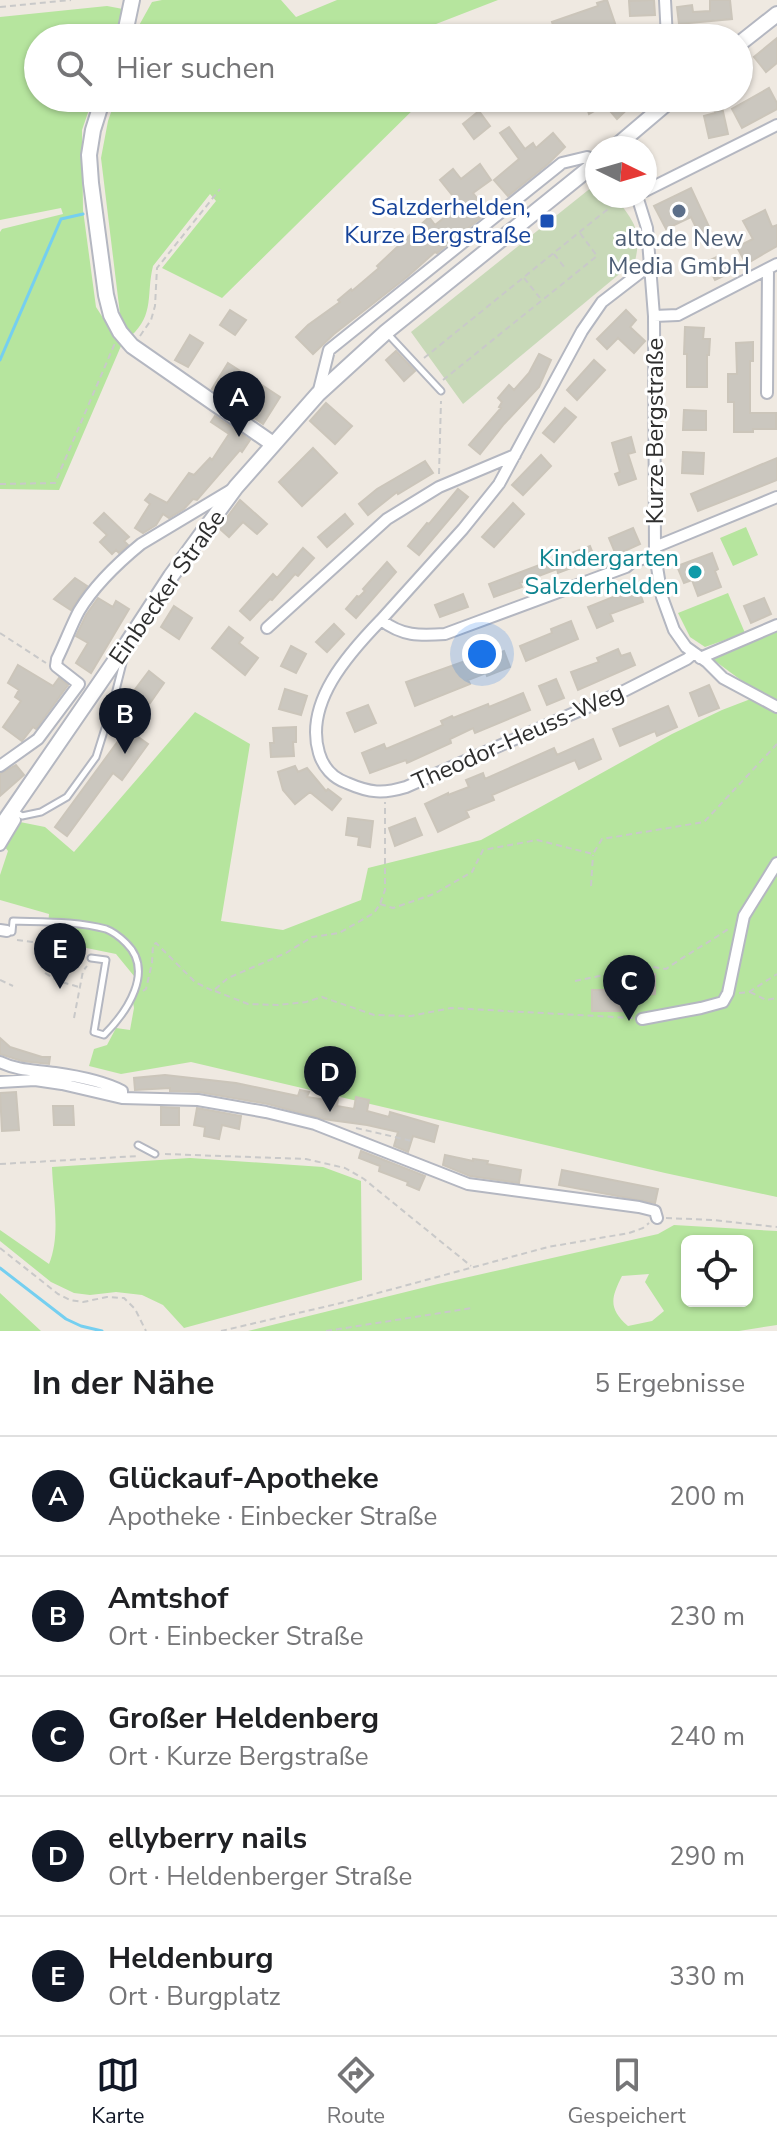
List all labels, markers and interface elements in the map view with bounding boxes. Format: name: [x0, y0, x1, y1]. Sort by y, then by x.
search box: [24, 24, 753, 112]
icon: search: [52, 46, 96, 90]
text: Hier suchen: [116, 48, 275, 89]
north arrow: [585, 136, 657, 208]
place label: Salzderhelden, Kurze Bergstraße: [344, 191, 531, 251]
marker: alto.de New Media GmbH: [670, 202, 688, 220]
marker: Salzderhelden, Kurze Bergstraße: [538, 212, 556, 230]
place label: alto.de New Media GmbH: [608, 222, 750, 282]
street label: Kurze Bergstraße: [639, 338, 671, 524]
pin: A: [213, 371, 265, 437]
street label: Einbecker Straße: [102, 503, 232, 671]
place label: Kindergarten Salzderhelden: [524, 542, 679, 602]
marker: Kindergarten Salzderhelden: [686, 563, 704, 581]
your location: [462, 634, 502, 674]
street label: Theodor-Heuss-Weg: [407, 676, 629, 798]
pin: B: [99, 688, 151, 754]
pin: E: [34, 923, 86, 989]
pin: C: [603, 955, 655, 1021]
pin: D: [304, 1046, 356, 1112]
map controls: [681, 1235, 753, 1307]
button: locate: [681, 1235, 753, 1307]
text: In der Nähe: [32, 1360, 214, 1406]
text: 5 Ergebnisse: [595, 1366, 745, 1401]
text: Glückauf-Apotheke: [108, 1458, 379, 1499]
text: A: [48, 1479, 68, 1514]
text: 200 m: [669, 1479, 745, 1514]
text: Apotheke · Einbecker Straße: [108, 1499, 437, 1534]
text: Amtshof: [108, 1578, 228, 1619]
text: B: [49, 1599, 67, 1634]
text: 230 m: [669, 1599, 745, 1634]
text: Ort · Einbecker Straße: [108, 1619, 364, 1654]
text: Großer Heldenberg: [108, 1698, 379, 1739]
text: C: [49, 1719, 67, 1754]
text: 240 m: [669, 1719, 745, 1754]
text: Ort · Kurze Bergstraße: [108, 1739, 369, 1774]
text: ellyberry nails: [108, 1818, 307, 1859]
text: D: [48, 1839, 68, 1874]
text: 290 m: [669, 1839, 745, 1874]
text: Ort · Heldenberger Straße: [108, 1859, 412, 1894]
text: Heldenburg: [108, 1938, 274, 1979]
text: E: [50, 1959, 66, 1994]
text: 330 m: [669, 1959, 745, 1994]
text: Ort · Burgplatz: [108, 1979, 281, 2014]
tab: Karte: [91, 2053, 144, 2131]
tab: Route: [327, 2053, 385, 2131]
tab: Gespeichert: [567, 2053, 686, 2131]

